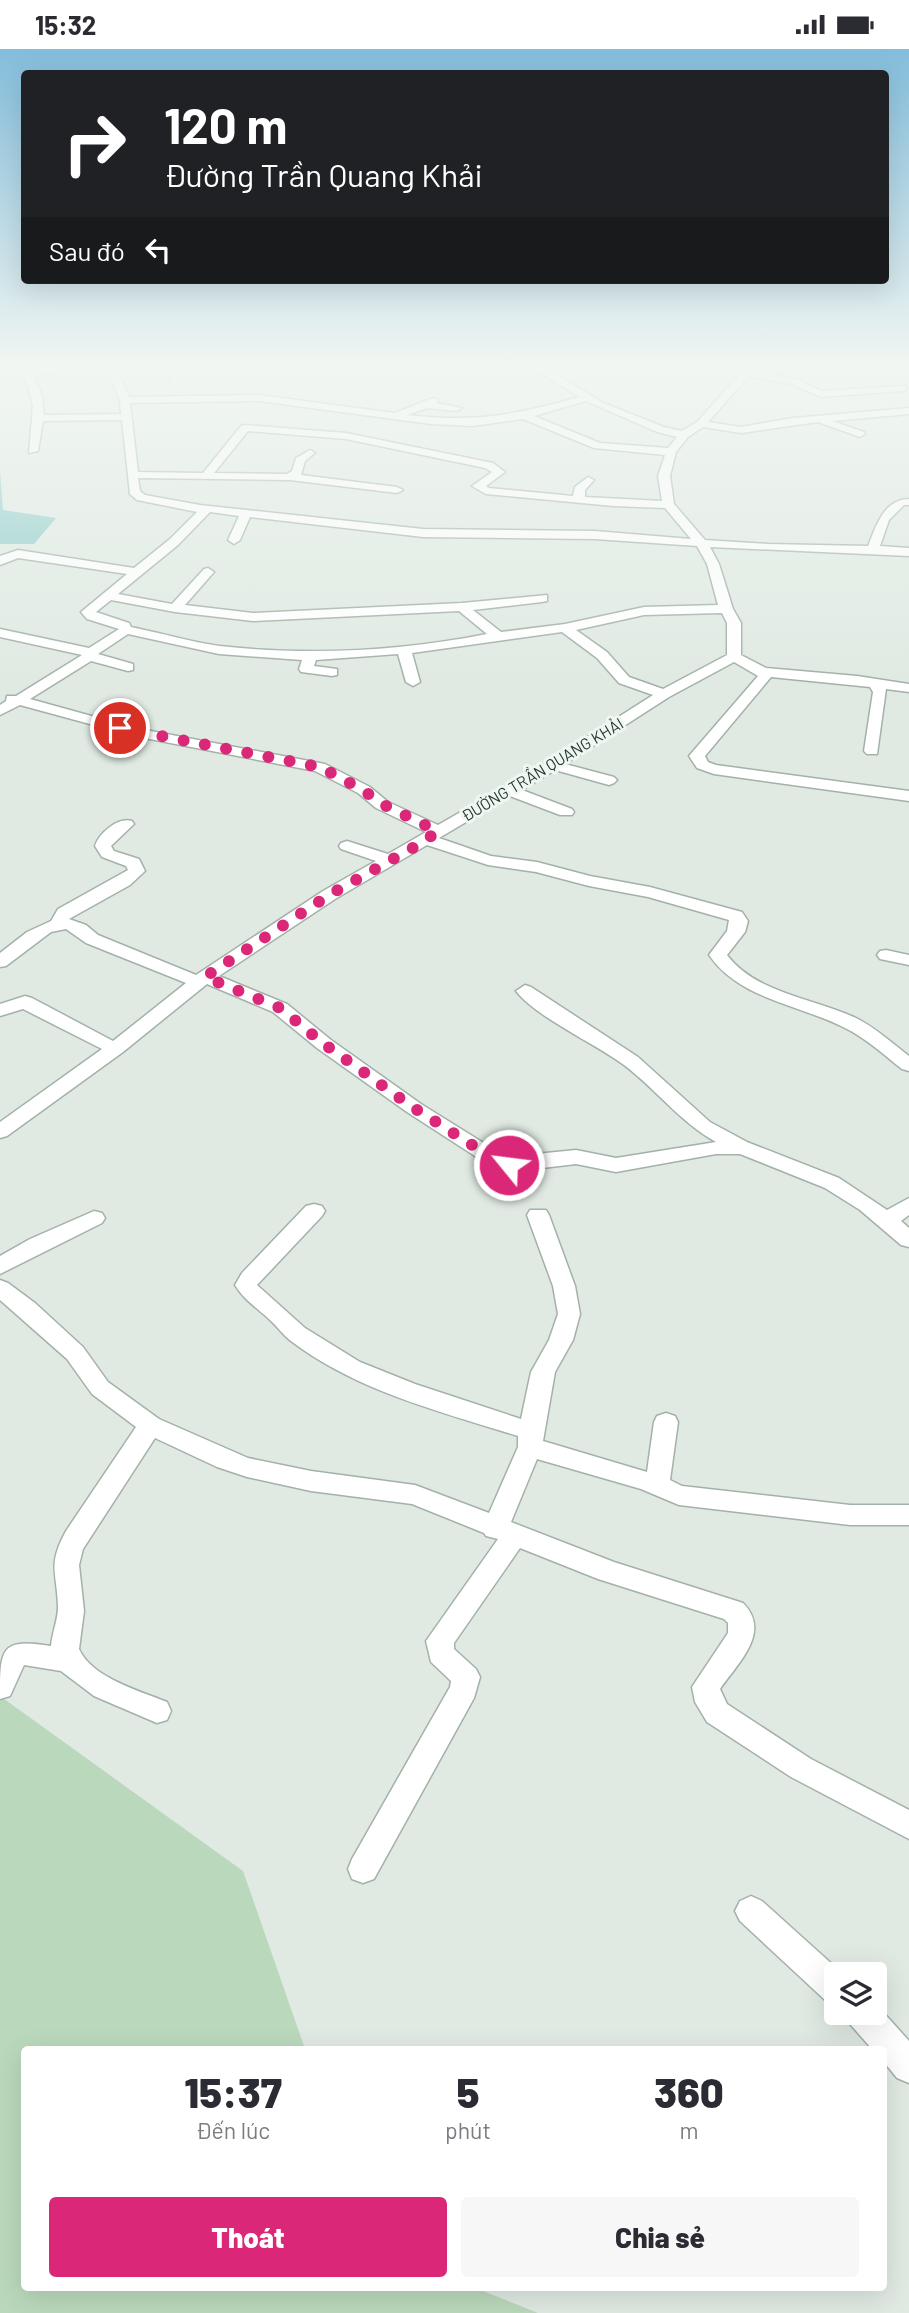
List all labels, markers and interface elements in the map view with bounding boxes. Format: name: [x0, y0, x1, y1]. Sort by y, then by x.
text: 15:32: [35, 9, 96, 40]
text: 120 m: [164, 95, 287, 154]
icon: right: [49, 98, 140, 189]
text: Đường Trần Quang Khải: [164, 155, 483, 193]
icon: left: [139, 231, 177, 269]
text: Sau đó: [49, 235, 125, 266]
pin: [90, 698, 150, 758]
icon: arrive: [101, 709, 139, 747]
street label: ĐƯỜNG TRẦN QUANG KHẢI: [458, 713, 626, 825]
position arrow: [472, 1128, 546, 1202]
map controls: [824, 1962, 887, 2025]
button: layers: [824, 1962, 887, 2025]
text: 15:37: [184, 2066, 282, 2116]
text: 5: [456, 2066, 479, 2116]
text: 360: [654, 2066, 724, 2116]
text: Đến lúc: [196, 2116, 270, 2144]
text: phút: [445, 2116, 491, 2144]
text: m: [679, 2116, 698, 2144]
button: Thoát: [49, 2197, 447, 2277]
button: Chia sẻ: [461, 2197, 859, 2277]

